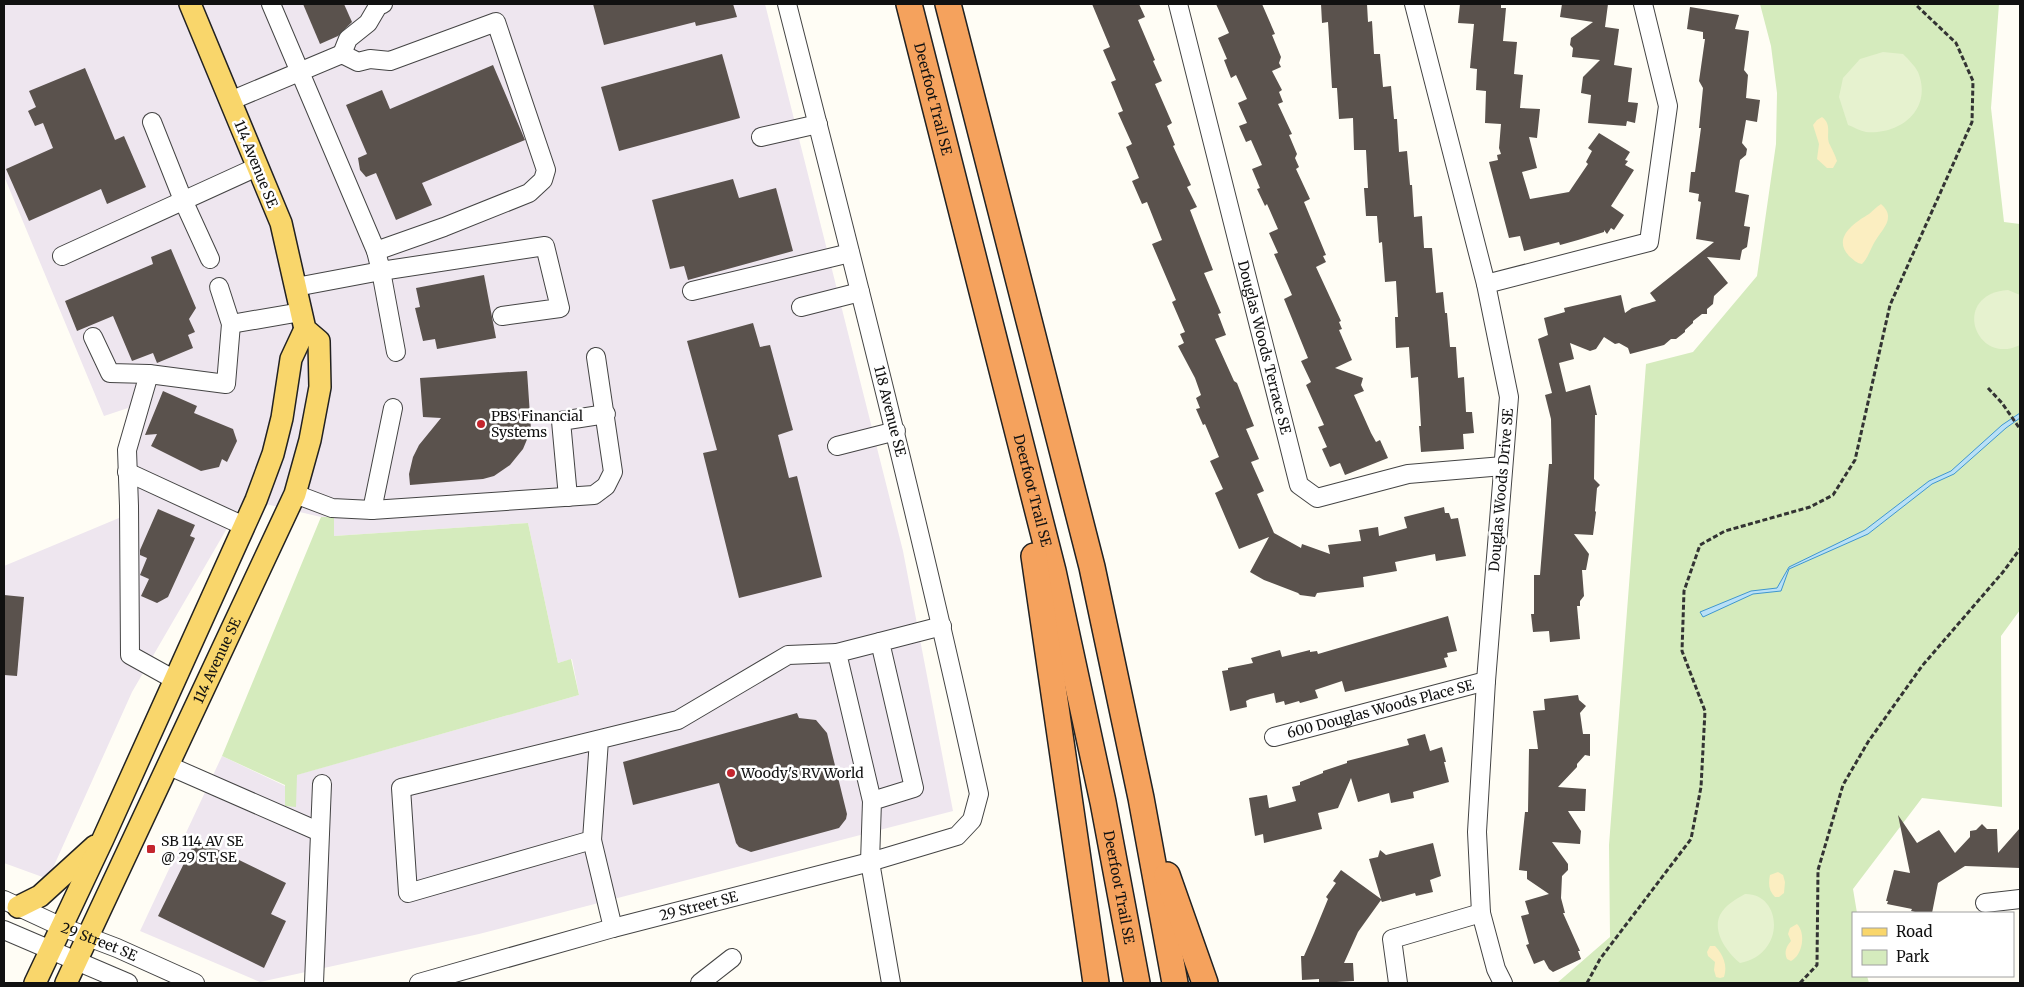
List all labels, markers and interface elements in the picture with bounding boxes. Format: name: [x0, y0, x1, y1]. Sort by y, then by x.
street label: Deerfoot Trail SE: [910, 41, 956, 157]
street label: 114 Avenue SE: [230, 118, 282, 211]
street label: Douglas Woods Terrace SE: [1234, 259, 1295, 436]
street label: 118 Avenue SE: [870, 364, 910, 458]
place label: PBS Financial Systems: [491, 407, 584, 441]
street label: Douglas Woods Drive SE: [1485, 408, 1517, 572]
marker: PBS Financial Systems: [475, 418, 487, 430]
street label: Deerfoot Trail SE: [1010, 432, 1056, 549]
street label: 114 Avenue SE: [189, 615, 245, 707]
street label: 600 Douglas Woods Place SE: [1285, 676, 1476, 742]
place label: Woody's RV World: [740, 764, 864, 782]
marker: Woody's RV World: [725, 767, 737, 779]
street label: Deerfoot Trail SE: [1100, 829, 1139, 946]
place label: SB 114 AV SE @ 29 ST SE: [161, 832, 244, 866]
marker: SB 114 AV SE @ 29 ST SE: [145, 843, 157, 855]
street label: 29 Street SE: [657, 887, 740, 925]
legend: [1852, 912, 2014, 977]
street label: 29 Street SE: [59, 919, 140, 965]
text: Road: [1896, 922, 1932, 941]
text: Park: [1896, 947, 1930, 966]

